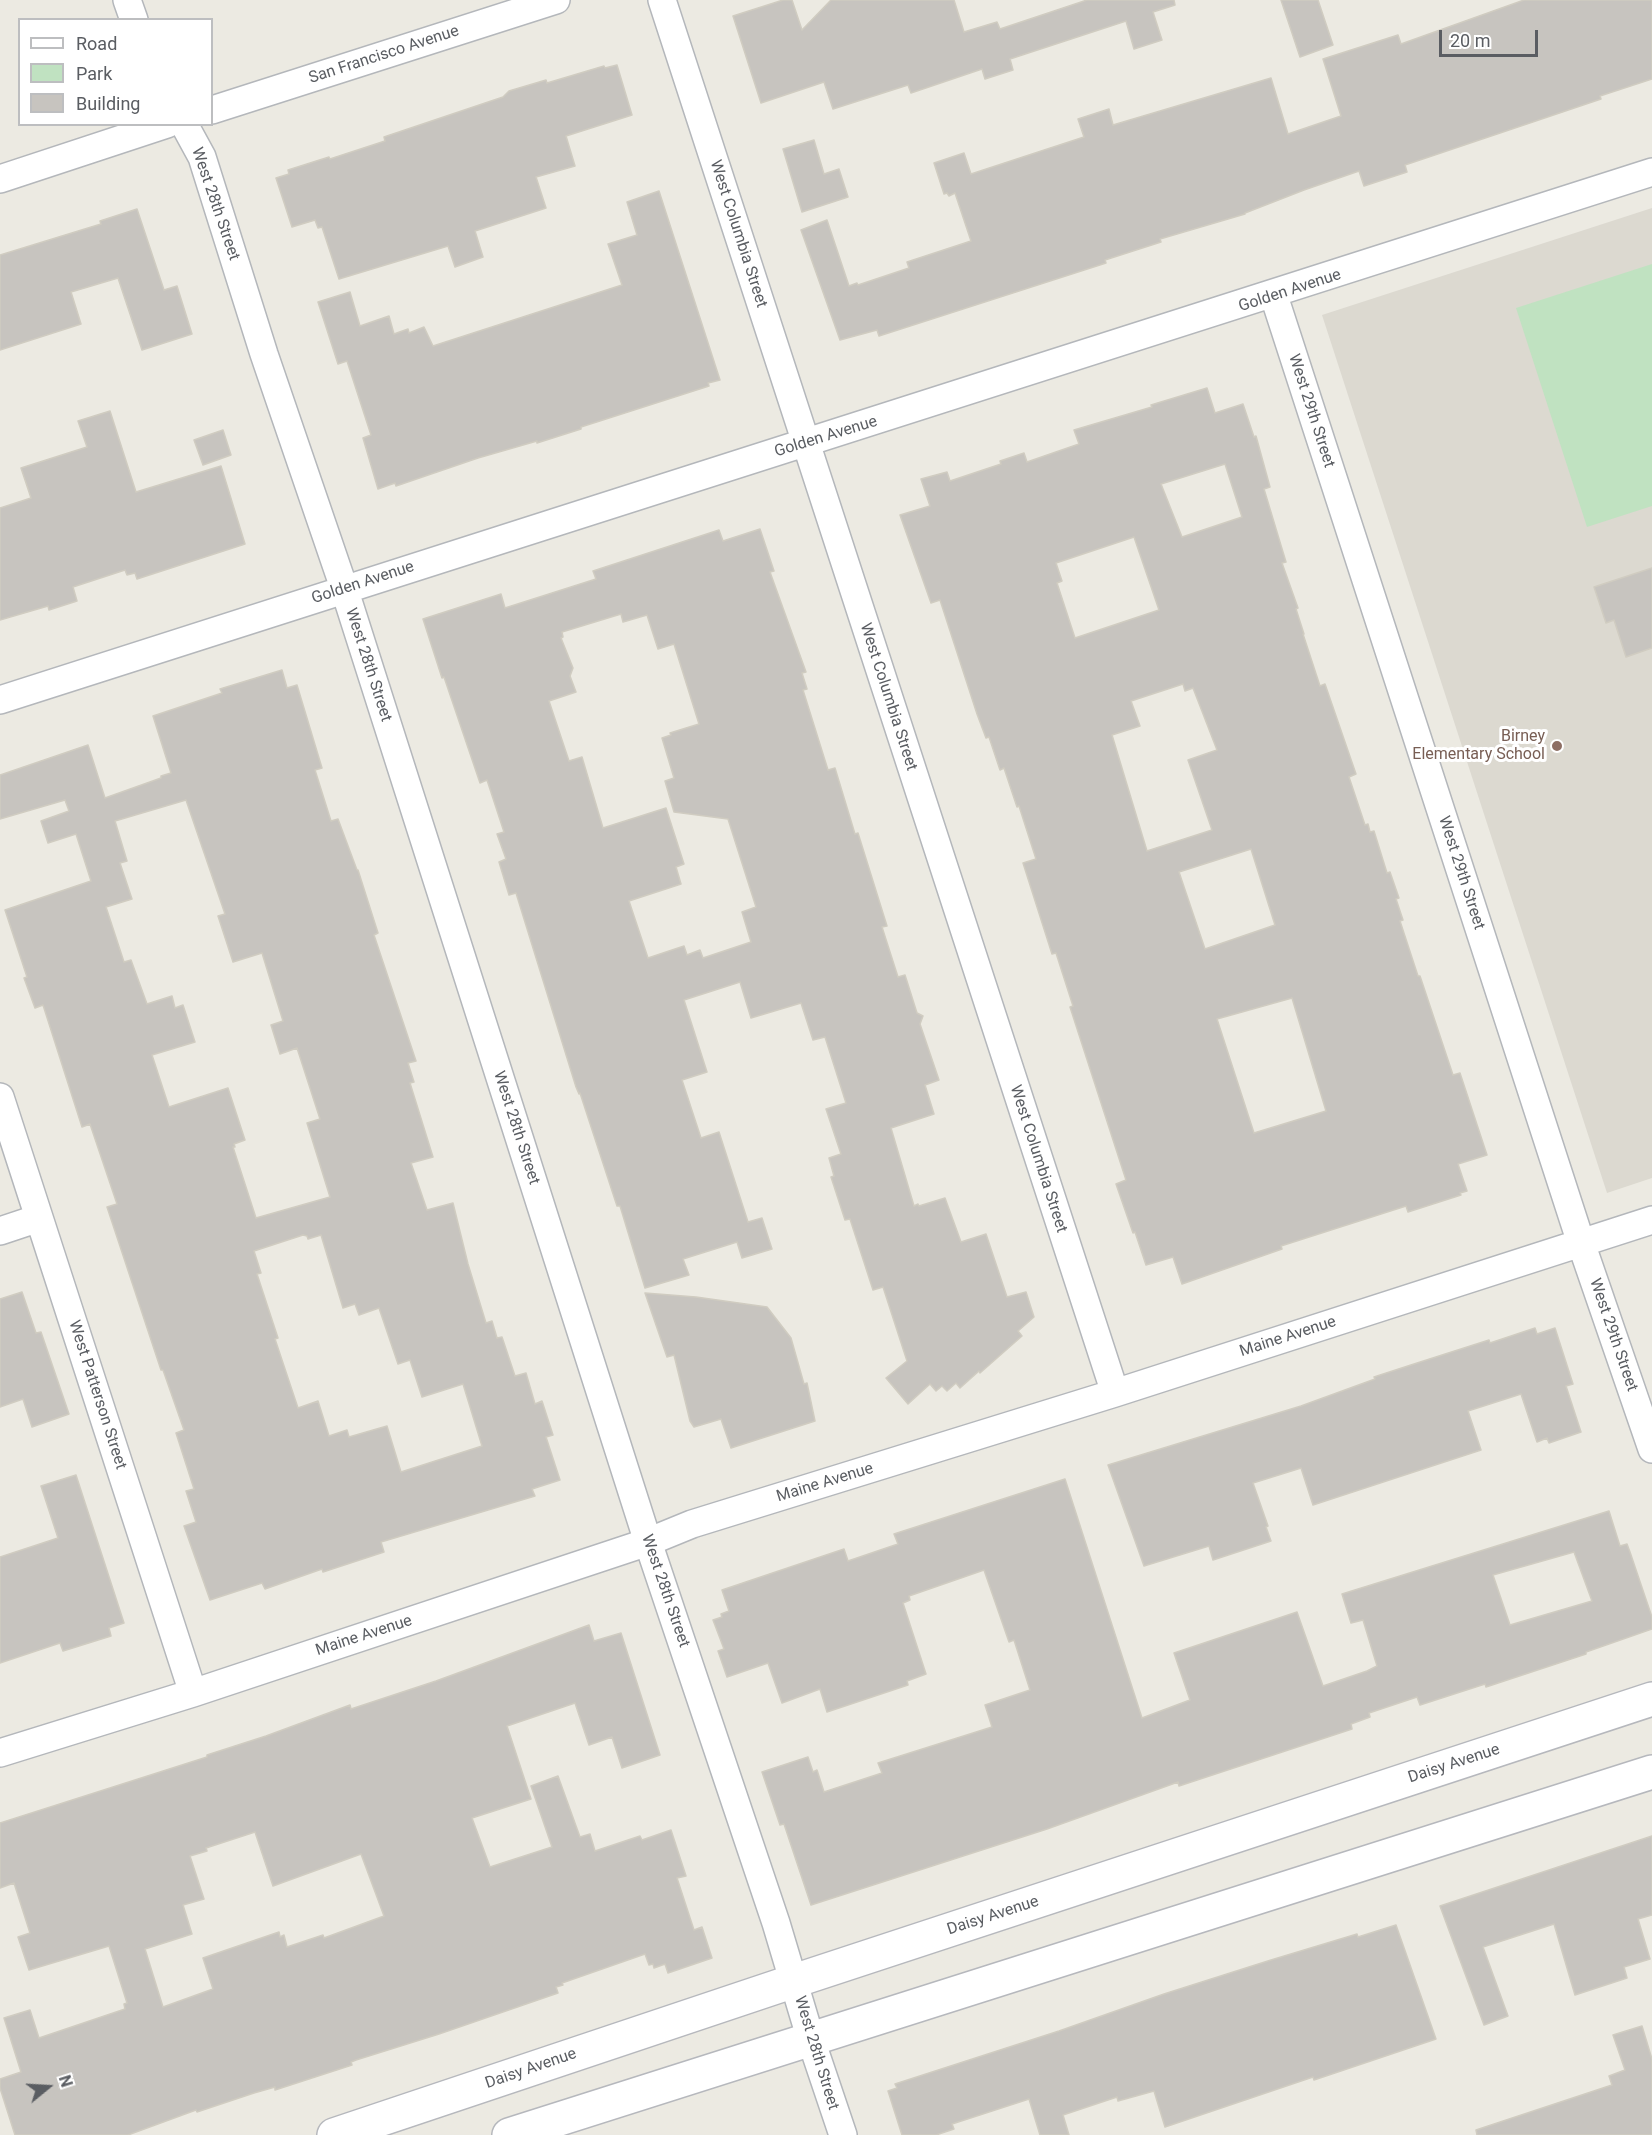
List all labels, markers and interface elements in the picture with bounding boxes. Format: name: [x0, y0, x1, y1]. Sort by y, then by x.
legend: [18, 18, 213, 126]
scale bar: [1442, 18, 1541, 56]
street label: San Francisco Avenue: [307, 22, 461, 88]
text: 20 m: [1450, 30, 1490, 51]
text: Road: [76, 33, 117, 54]
text: Park: [76, 63, 112, 84]
text: Building: [76, 93, 140, 114]
street label: West 28th Street: [187, 145, 243, 263]
street label: West Columbia Street: [705, 158, 771, 310]
street label: Golden Avenue: [1236, 265, 1344, 317]
street label: West 29th Street: [1284, 352, 1338, 470]
street label: Golden Avenue: [772, 412, 880, 462]
street label: Golden Avenue: [309, 557, 417, 609]
street label: West 28th Street: [341, 606, 395, 724]
street label: West Columbia Street: [855, 621, 921, 773]
place label: Birney Elementary School: [1412, 727, 1545, 765]
marker: Birney Elementary School: [1550, 739, 1564, 753]
street label: West 29th Street: [1434, 814, 1488, 932]
street label: West 28th Street: [489, 1069, 543, 1187]
street label: West Columbia Street: [1005, 1083, 1071, 1235]
street label: West 29th Street: [1585, 1276, 1641, 1394]
street label: Maine Avenue: [1237, 1312, 1339, 1362]
street label: West Patterson Street: [64, 1318, 130, 1472]
street label: Maine Avenue: [774, 1459, 876, 1507]
street label: West 28th Street: [637, 1532, 693, 1650]
street label: Maine Avenue: [313, 1611, 415, 1661]
street label: Daisy Avenue: [1406, 1740, 1502, 1788]
street label: Daisy Avenue: [945, 1892, 1041, 1940]
street label: West 28th Street: [790, 1994, 842, 2112]
street label: Daisy Avenue: [483, 2044, 579, 2094]
north arrow: [18, 2057, 78, 2117]
text: N: [55, 2073, 76, 2090]

